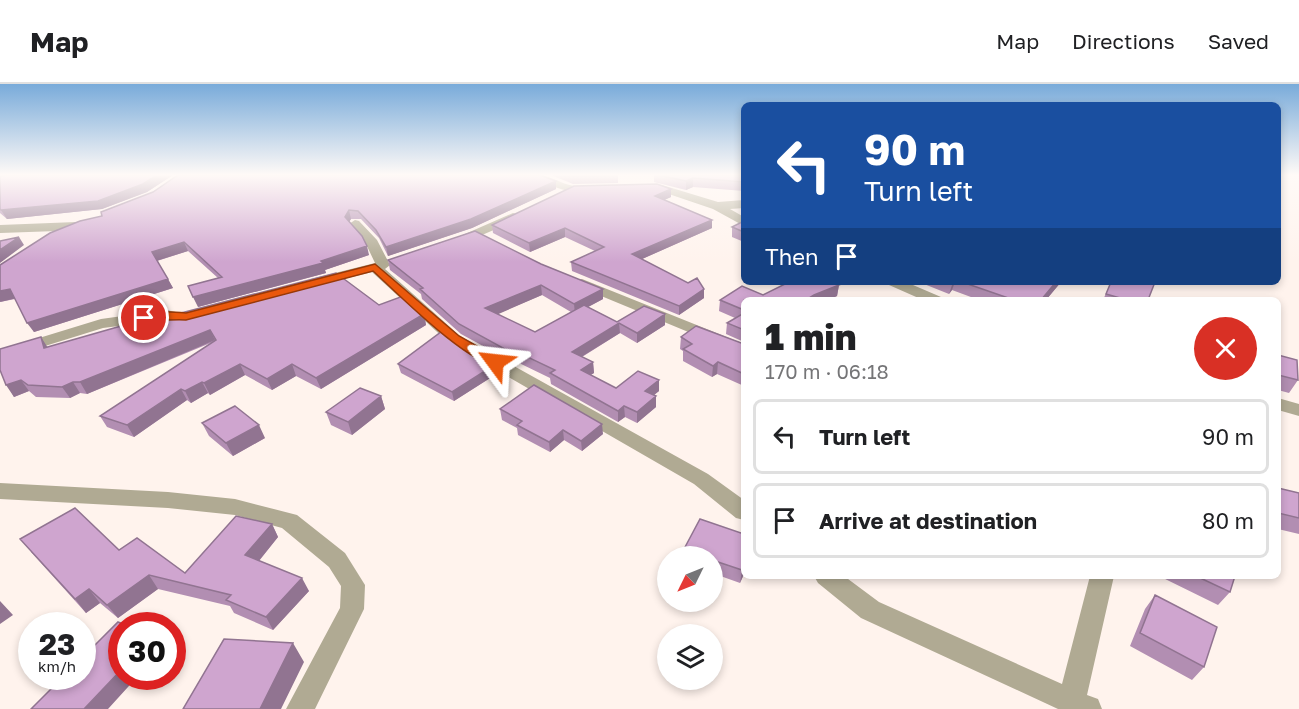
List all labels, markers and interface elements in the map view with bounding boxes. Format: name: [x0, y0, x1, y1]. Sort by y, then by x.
text: Map: [30, 25, 88, 58]
text: Map: [996, 28, 1039, 54]
text: Directions: [1072, 28, 1175, 54]
text: Saved: [1208, 28, 1269, 54]
text: 90 m: [864, 124, 965, 174]
icon: left: [765, 126, 843, 204]
text: Turn left: [864, 175, 973, 207]
icon: arrive: [830, 240, 863, 273]
text: Then: [765, 243, 818, 270]
pin: [118, 292, 169, 343]
icon: arrive: [127, 301, 160, 334]
text: 1 min: [765, 315, 856, 358]
button: close: [1194, 317, 1257, 380]
position arrow: [463, 330, 527, 394]
text: 170 m · 06:18: [765, 359, 889, 383]
icon: left: [768, 420, 801, 453]
text: Turn left: [819, 423, 910, 450]
text: 90 m: [1202, 423, 1254, 450]
icon: arrive: [768, 504, 801, 537]
text: Arrive at destination: [819, 507, 1037, 534]
text: 80 m: [1202, 507, 1254, 534]
north arrow: [657, 546, 723, 612]
map controls: [657, 546, 723, 690]
speed limit sign: 30: [108, 612, 186, 690]
button: layers: [657, 624, 723, 690]
text: 23: [39, 626, 75, 662]
text: km/h: [38, 657, 76, 675]

